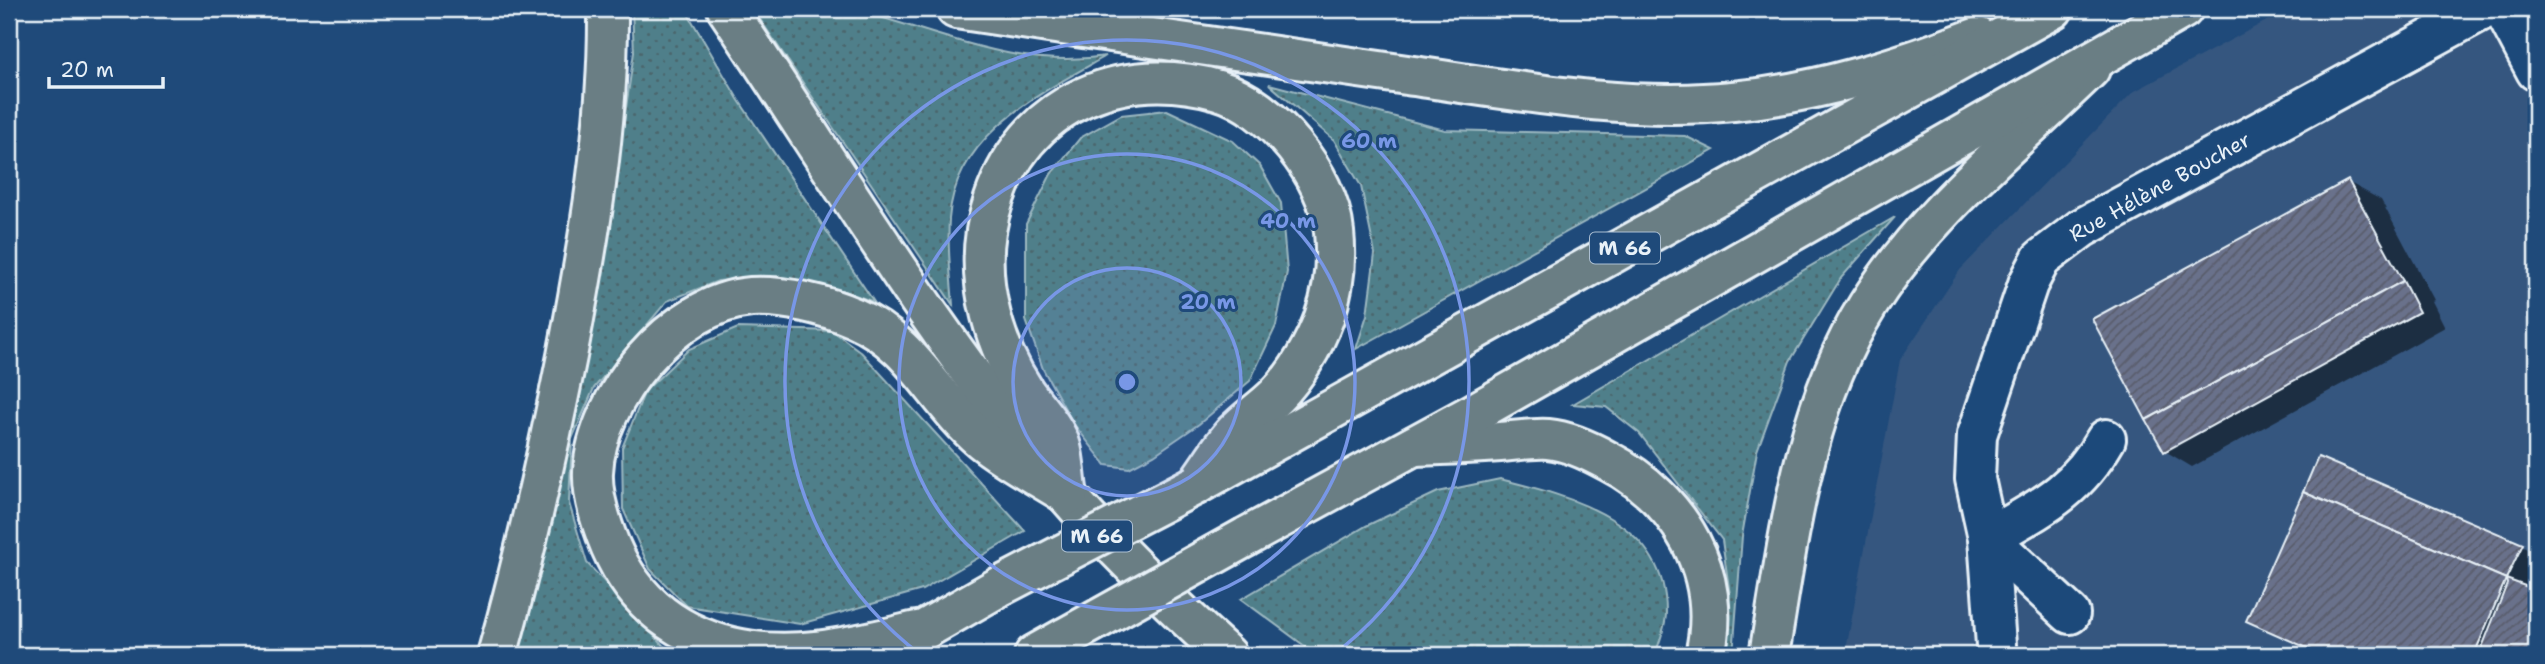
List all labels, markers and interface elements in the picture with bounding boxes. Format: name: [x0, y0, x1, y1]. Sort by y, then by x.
scale bar: [49, 46, 163, 90]
text: 20 m: [60, 56, 114, 84]
street label: Rue Hélène Boucher: [2064, 126, 2256, 248]
text: 60 m: [1341, 127, 1397, 155]
text: 40 m: [1260, 207, 1316, 235]
road number: M 66: [1590, 232, 1660, 264]
text: 20 m: [1180, 288, 1236, 316]
centre of rings: [1115, 370, 1139, 394]
road number: M 66: [1062, 520, 1132, 552]

